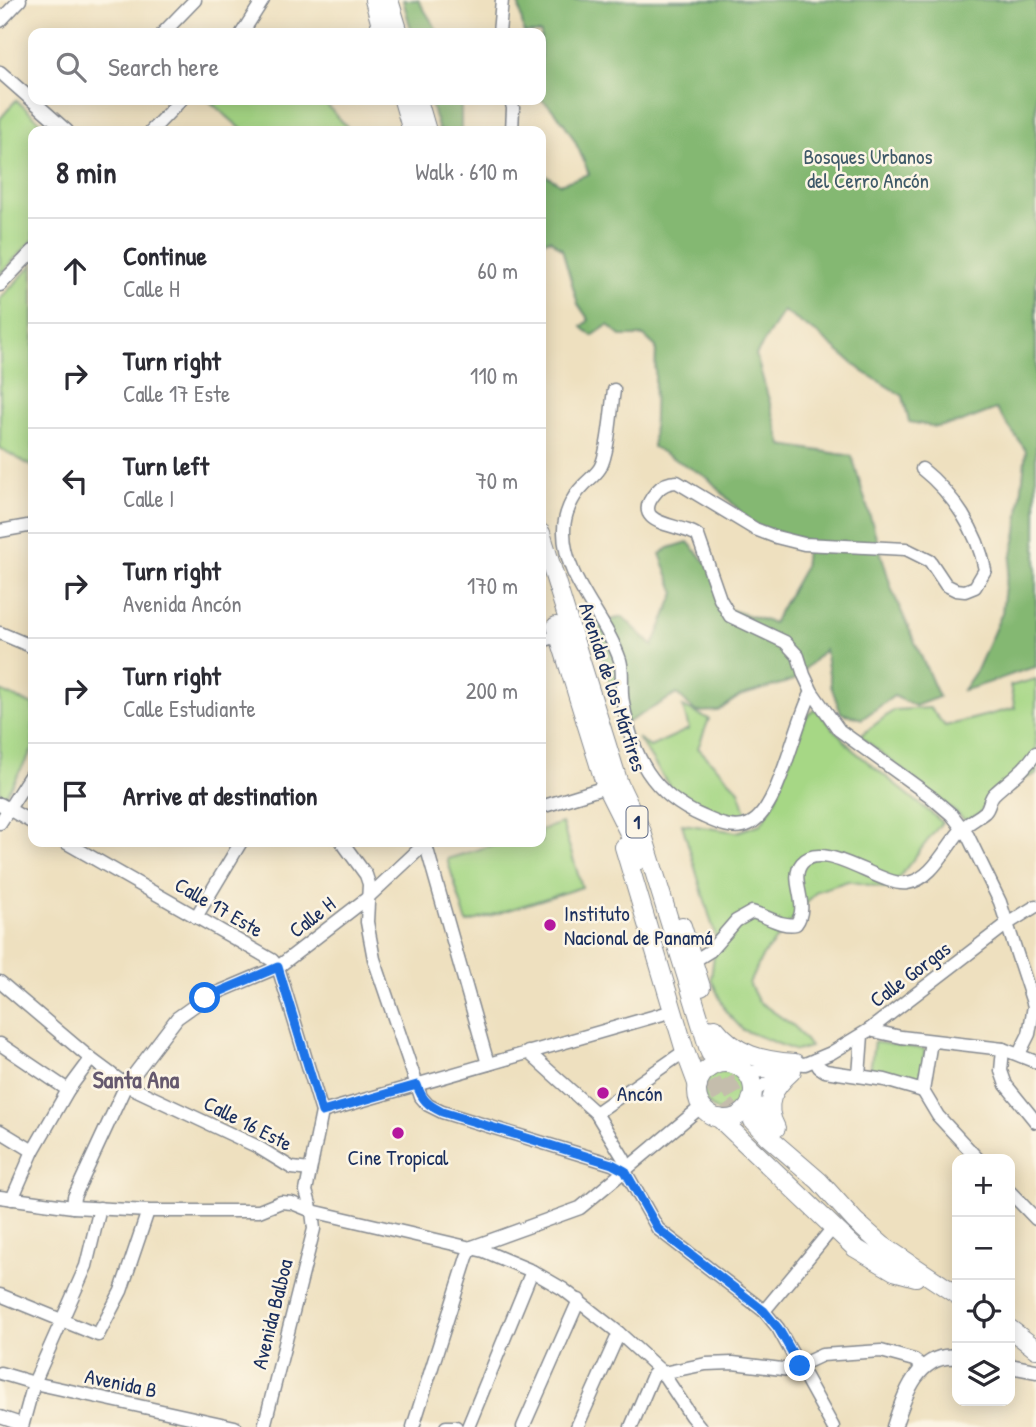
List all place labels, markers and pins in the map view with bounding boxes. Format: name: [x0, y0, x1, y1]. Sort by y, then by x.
place label: Instituto Nacional de Panamá: [564, 899, 713, 952]
marker: Instituto Nacional de Panamá: [542, 917, 558, 933]
place label: Ancón: [617, 1079, 663, 1108]
marker: Ancón: [595, 1085, 611, 1101]
marker: Cine Tropical: [390, 1125, 406, 1141]
place label: Cine Tropical: [348, 1143, 449, 1172]

